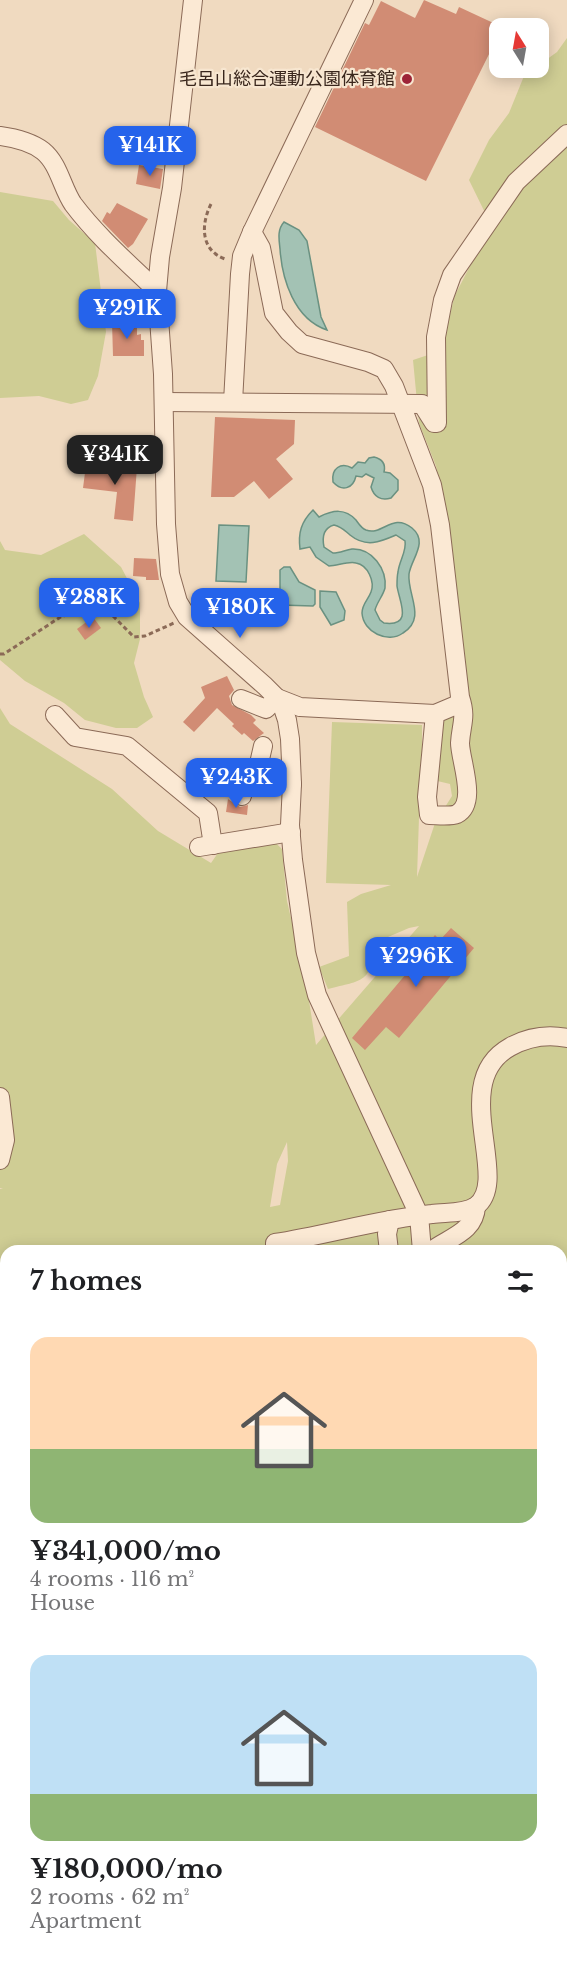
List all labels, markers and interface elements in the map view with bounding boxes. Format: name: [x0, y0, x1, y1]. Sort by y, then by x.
north arrow: [489, 18, 549, 78]
map controls: [489, 18, 549, 78]
place label: 毛呂山総合運動公園体育館: [179, 68, 395, 90]
marker: 毛呂山総合運動公園体育館: [400, 72, 414, 86]
pin: ¥141K: [108, 126, 192, 177]
text: ¥141K: [118, 133, 182, 157]
pin: ¥291K: [85, 289, 169, 340]
text: ¥291K: [93, 296, 161, 320]
pin: ¥341K: [73, 435, 157, 486]
text: ¥341K: [81, 442, 149, 466]
pin: ¥288K: [47, 578, 131, 629]
text: ¥288K: [53, 585, 125, 609]
pin: ¥180K: [198, 588, 282, 639]
text: ¥180K: [205, 595, 275, 619]
pin: ¥243K: [194, 758, 278, 809]
text: ¥243K: [200, 765, 272, 789]
pin: ¥296K: [374, 937, 458, 988]
text: ¥296K: [379, 944, 453, 968]
text: 7 homes: [30, 1265, 142, 1297]
icon: filters: [504, 1265, 537, 1298]
icon: home: [230, 1376, 338, 1484]
text: ¥341,000/mo: [30, 1535, 221, 1567]
text: 4 rooms · 116 m²: [30, 1567, 194, 1591]
text: House: [30, 1591, 95, 1615]
icon: home: [230, 1694, 338, 1802]
text: ¥180,000/mo: [30, 1853, 223, 1885]
text: 2 rooms · 62 m²: [30, 1885, 189, 1909]
text: Apartment: [30, 1909, 141, 1933]

